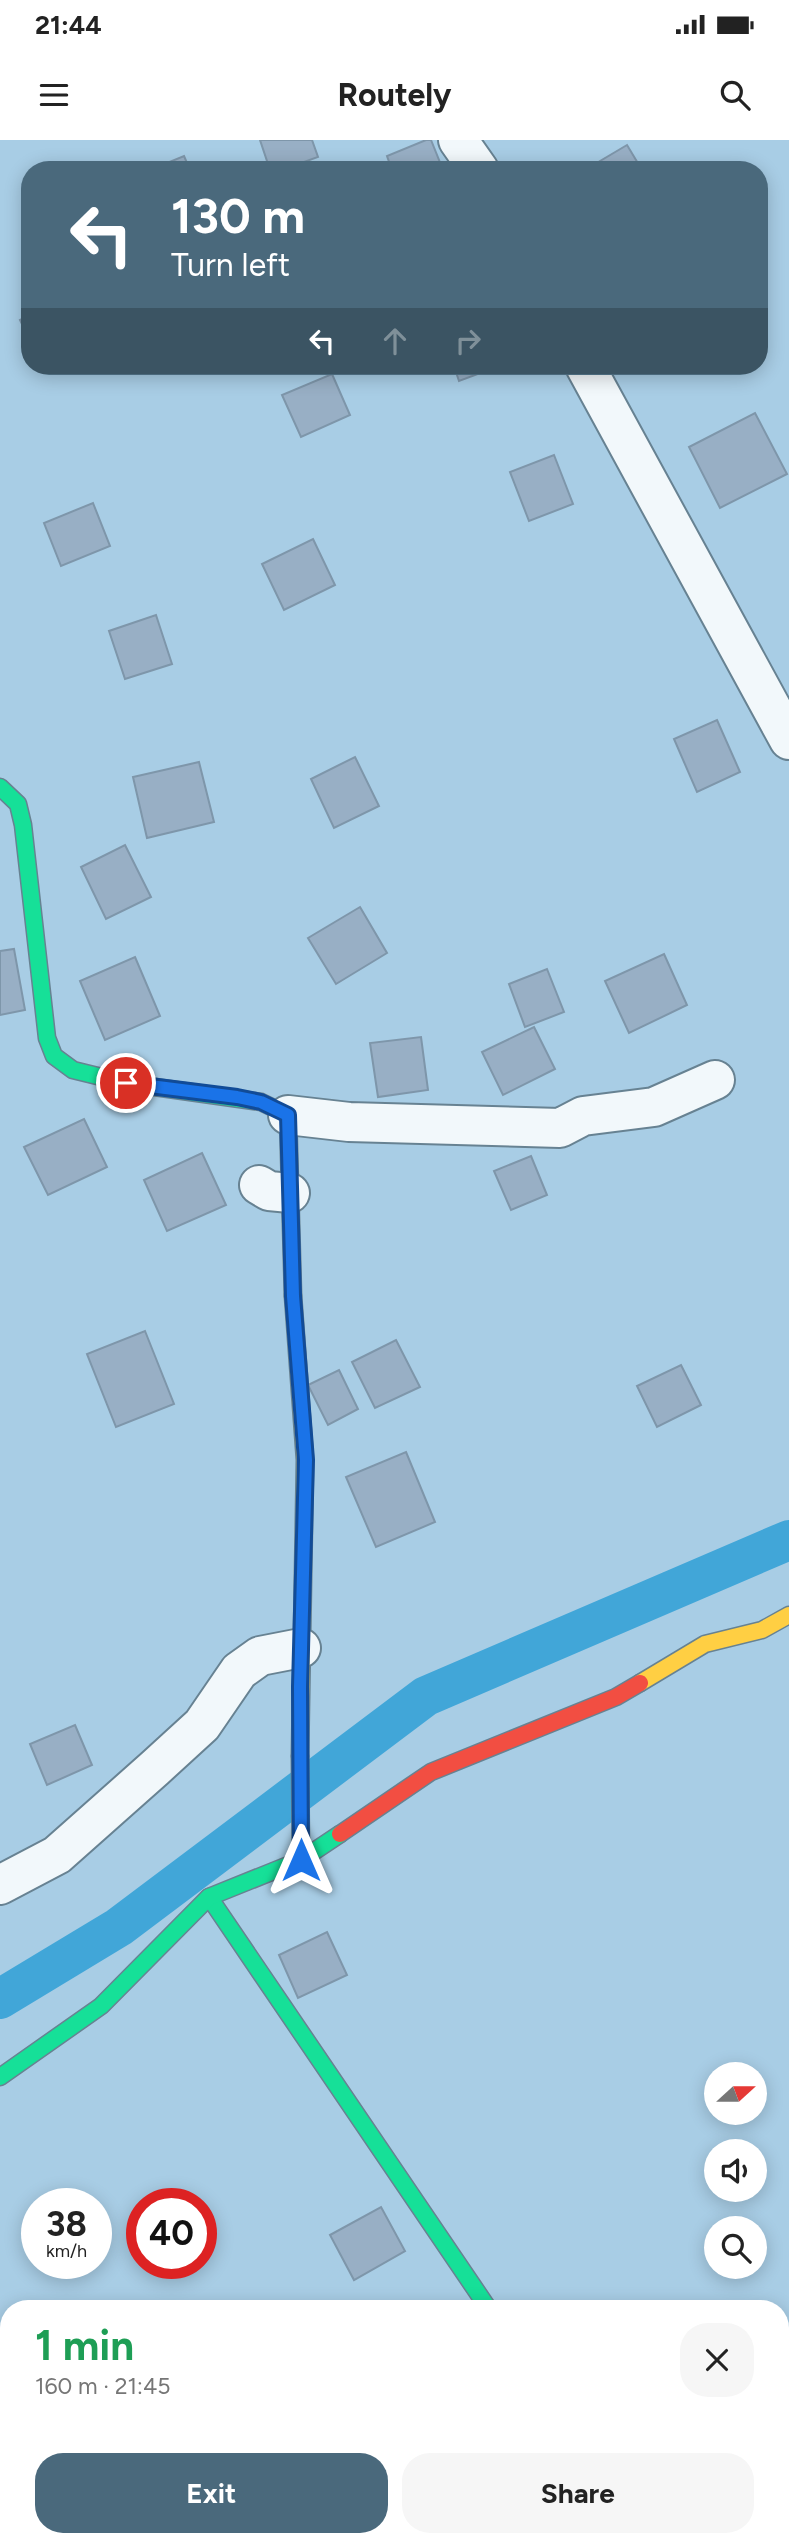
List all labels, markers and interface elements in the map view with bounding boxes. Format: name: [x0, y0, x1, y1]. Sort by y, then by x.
text: 21:44: [35, 9, 102, 41]
icon: menu: [35, 76, 73, 114]
text: Routely: [337, 76, 452, 114]
icon: search: [716, 76, 754, 114]
text: 130 m: [171, 186, 305, 245]
icon: left: [56, 189, 147, 280]
text: Turn left: [171, 246, 290, 284]
icon: left: [303, 322, 341, 360]
icon: ahead: [376, 322, 414, 360]
icon: right: [449, 322, 487, 360]
pin: [96, 1053, 156, 1113]
icon: arrive: [107, 1064, 145, 1102]
position arrow: [264, 1823, 338, 1897]
north arrow: [704, 2062, 766, 2124]
map controls: [704, 2062, 767, 2279]
button: sound: [704, 2139, 767, 2202]
speed limit sign: 40: [126, 2188, 217, 2279]
text: 38: [46, 2203, 87, 2245]
button: search: [704, 2216, 767, 2279]
text: km/h: [46, 2240, 87, 2262]
text: 1 min: [35, 2320, 134, 2371]
button: close: [680, 2323, 754, 2397]
text: 160 m · 21:45: [35, 2372, 170, 2400]
button: Exit: [35, 2453, 388, 2533]
button: Share: [402, 2453, 754, 2533]

